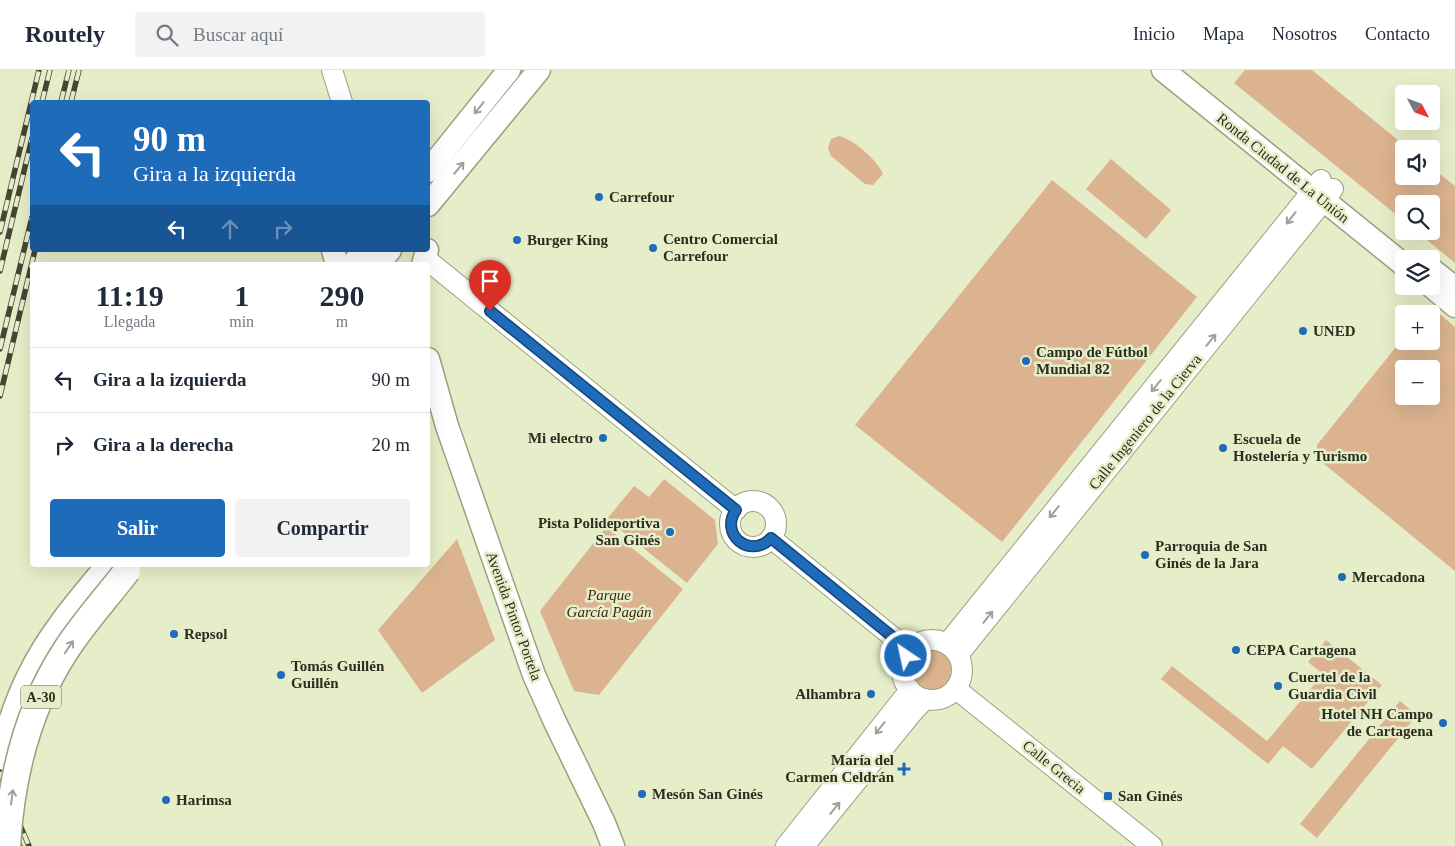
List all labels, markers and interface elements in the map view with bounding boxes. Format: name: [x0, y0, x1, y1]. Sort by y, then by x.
search box: [135, 12, 485, 57]
text: Routely: [25, 21, 105, 47]
icon: search: [153, 21, 181, 49]
text: Buscar aquí: [193, 24, 283, 45]
text: Inicio: [1133, 24, 1175, 44]
text: Mapa: [1203, 24, 1244, 44]
text: Nosotros: [1272, 24, 1337, 44]
text: Contacto: [1365, 24, 1430, 44]
north arrow: [1395, 85, 1440, 130]
map controls: [1395, 85, 1440, 405]
one-way arrow: [473, 101, 484, 114]
street label: Ronda Ciudad de La Unión: [1214, 110, 1353, 226]
icon: left: [50, 120, 115, 185]
text: 90 m: [133, 120, 206, 159]
button: sound: [1395, 140, 1440, 185]
text: Gira a la izquierda: [133, 161, 296, 186]
one-way arrow: [454, 162, 465, 175]
place label: Carrefour: [609, 189, 675, 205]
marker: Carrefour: [593, 191, 605, 203]
button: search: [1395, 195, 1440, 240]
one-way arrow: [1285, 212, 1296, 225]
icon: left: [163, 215, 191, 243]
icon: ahead: [216, 215, 244, 243]
icon: right: [269, 215, 297, 243]
place label: Centro Comercial Carrefour: [663, 231, 778, 264]
place label: Burger King: [527, 232, 608, 248]
marker: Burger King: [511, 234, 523, 246]
marker: Centro Comercial Carrefour: [647, 242, 659, 254]
button: layers: [1395, 250, 1440, 295]
pin: [469, 260, 511, 311]
icon: arrive: [476, 267, 504, 295]
text: 11:19: [95, 279, 164, 312]
text: 1: [234, 279, 249, 312]
text: 290: [320, 279, 365, 312]
button: +: [1395, 305, 1440, 350]
text: Llegada: [104, 313, 155, 330]
text: min: [229, 313, 254, 330]
text: m: [336, 313, 348, 330]
place label: UNED: [1313, 323, 1356, 339]
marker: UNED: [1297, 325, 1309, 337]
one-way arrow: [1206, 334, 1217, 347]
place label: Campo de Fútbol Mundial 82: [1036, 344, 1148, 377]
street label: Calle Ingeniero de la Cierva: [1086, 351, 1205, 493]
marker: Campo de Fútbol Mundial 82: [1020, 355, 1032, 367]
button: −: [1395, 360, 1440, 405]
icon: left: [50, 366, 78, 394]
text: Gira a la izquierda: [93, 369, 247, 390]
text: 90 m: [371, 369, 410, 390]
one-way arrow: [1150, 379, 1161, 392]
place label: Mi electro: [528, 430, 593, 446]
icon: right: [50, 431, 78, 459]
place label: Escuela de Hostelería y Turismo: [1233, 431, 1367, 464]
marker: Mi electro: [597, 432, 609, 444]
text: Gira a la derecha: [93, 434, 234, 455]
text: 20 m: [371, 434, 410, 455]
marker: Escuela de Hostelería y Turismo: [1217, 442, 1229, 454]
button: Salir: [50, 499, 225, 557]
button: Compartir: [235, 499, 410, 557]
one-way arrow: [1048, 505, 1059, 518]
place label: Pista Polideportiva San Ginés: [538, 515, 660, 548]
marker: Pista Polideportiva San Ginés: [664, 526, 676, 538]
place label: Parroquia de San Ginés de la Jara: [1155, 538, 1268, 571]
street label: Avenida Pintor Portela: [483, 549, 545, 683]
marker: Parroquia de San Ginés de la Jara: [1139, 549, 1151, 561]
place label: Mercadona: [1352, 569, 1426, 585]
marker: Mercadona: [1336, 571, 1348, 583]
park label: Parque García Pagán: [567, 587, 651, 620]
one-way arrow: [983, 611, 994, 624]
place label: Repsol: [184, 626, 227, 642]
marker: Repsol: [168, 628, 180, 640]
position arrow: [879, 629, 931, 681]
one-way arrow: [64, 640, 74, 654]
place label: CEPA Cartagena: [1246, 642, 1357, 658]
marker: CEPA Cartagena: [1230, 644, 1242, 656]
place label: Tomás Guillén Guillén: [291, 658, 385, 691]
marker: Tomás Guillén Guillén: [275, 669, 287, 681]
place label: Cuertel de la Guardia Civil: [1288, 669, 1377, 702]
marker: Cuertel de la Guardia Civil: [1272, 680, 1284, 692]
road number: A-30: [21, 686, 61, 708]
place label: Alhambra: [795, 686, 861, 702]
marker: Alhambra: [865, 688, 877, 700]
place label: Hotel NH Campo de Cartagena: [1321, 706, 1433, 739]
marker: Hotel NH Campo de Cartagena: [1437, 717, 1449, 729]
one-way arrow: [874, 721, 885, 734]
street label: Calle Grecia: [1020, 737, 1089, 797]
place label: María del Carmen Celdrán: [785, 752, 895, 785]
marker: María del Carmen Celdrán: [898, 763, 910, 775]
place label: Mesón San Ginés: [652, 786, 763, 802]
marker: Mesón San Ginés: [636, 788, 648, 800]
place label: San Ginés: [1118, 788, 1183, 804]
one-way arrow: [7, 790, 17, 806]
marker: San Ginés: [1102, 790, 1114, 802]
place label: Harimsa: [176, 792, 232, 808]
marker: Harimsa: [160, 794, 172, 806]
one-way arrow: [829, 802, 840, 815]

